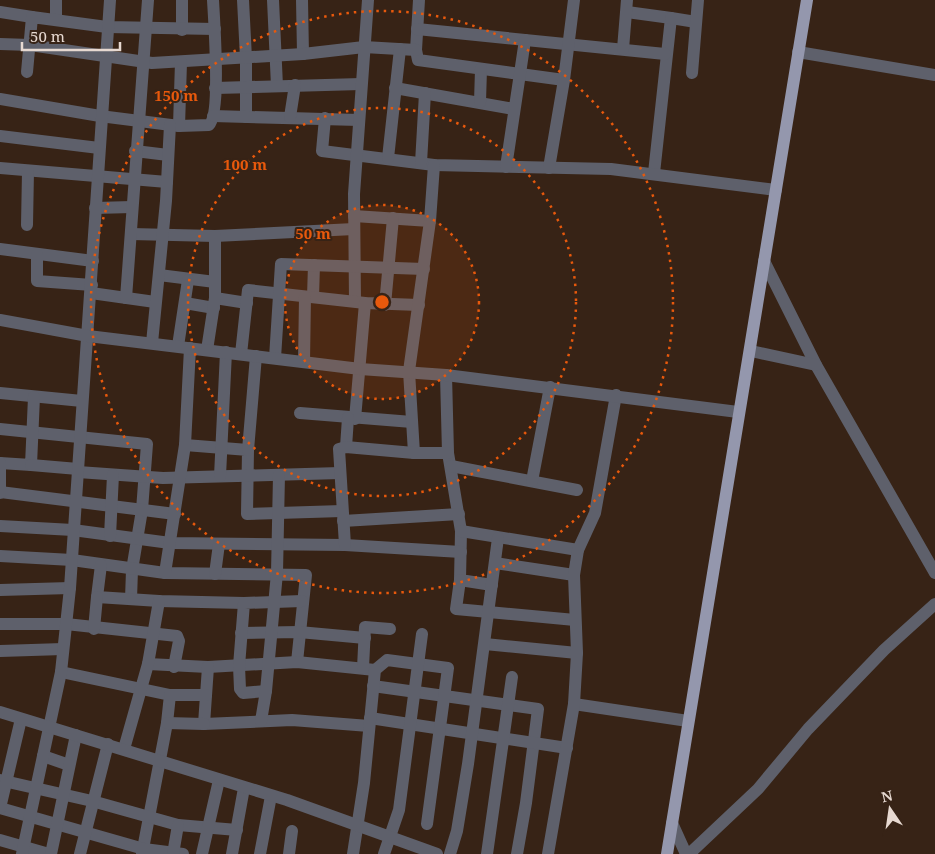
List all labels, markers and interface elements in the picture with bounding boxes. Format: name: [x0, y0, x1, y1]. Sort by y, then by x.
scale bar: [22, 20, 120, 52]
text: 50 m: [30, 26, 65, 46]
text: 150 m: [154, 85, 198, 105]
text: 100 m: [223, 154, 267, 174]
text: 50 m: [295, 223, 331, 243]
centre of rings: [373, 293, 391, 311]
north arrow: [865, 784, 915, 834]
text: N: [879, 785, 894, 806]

